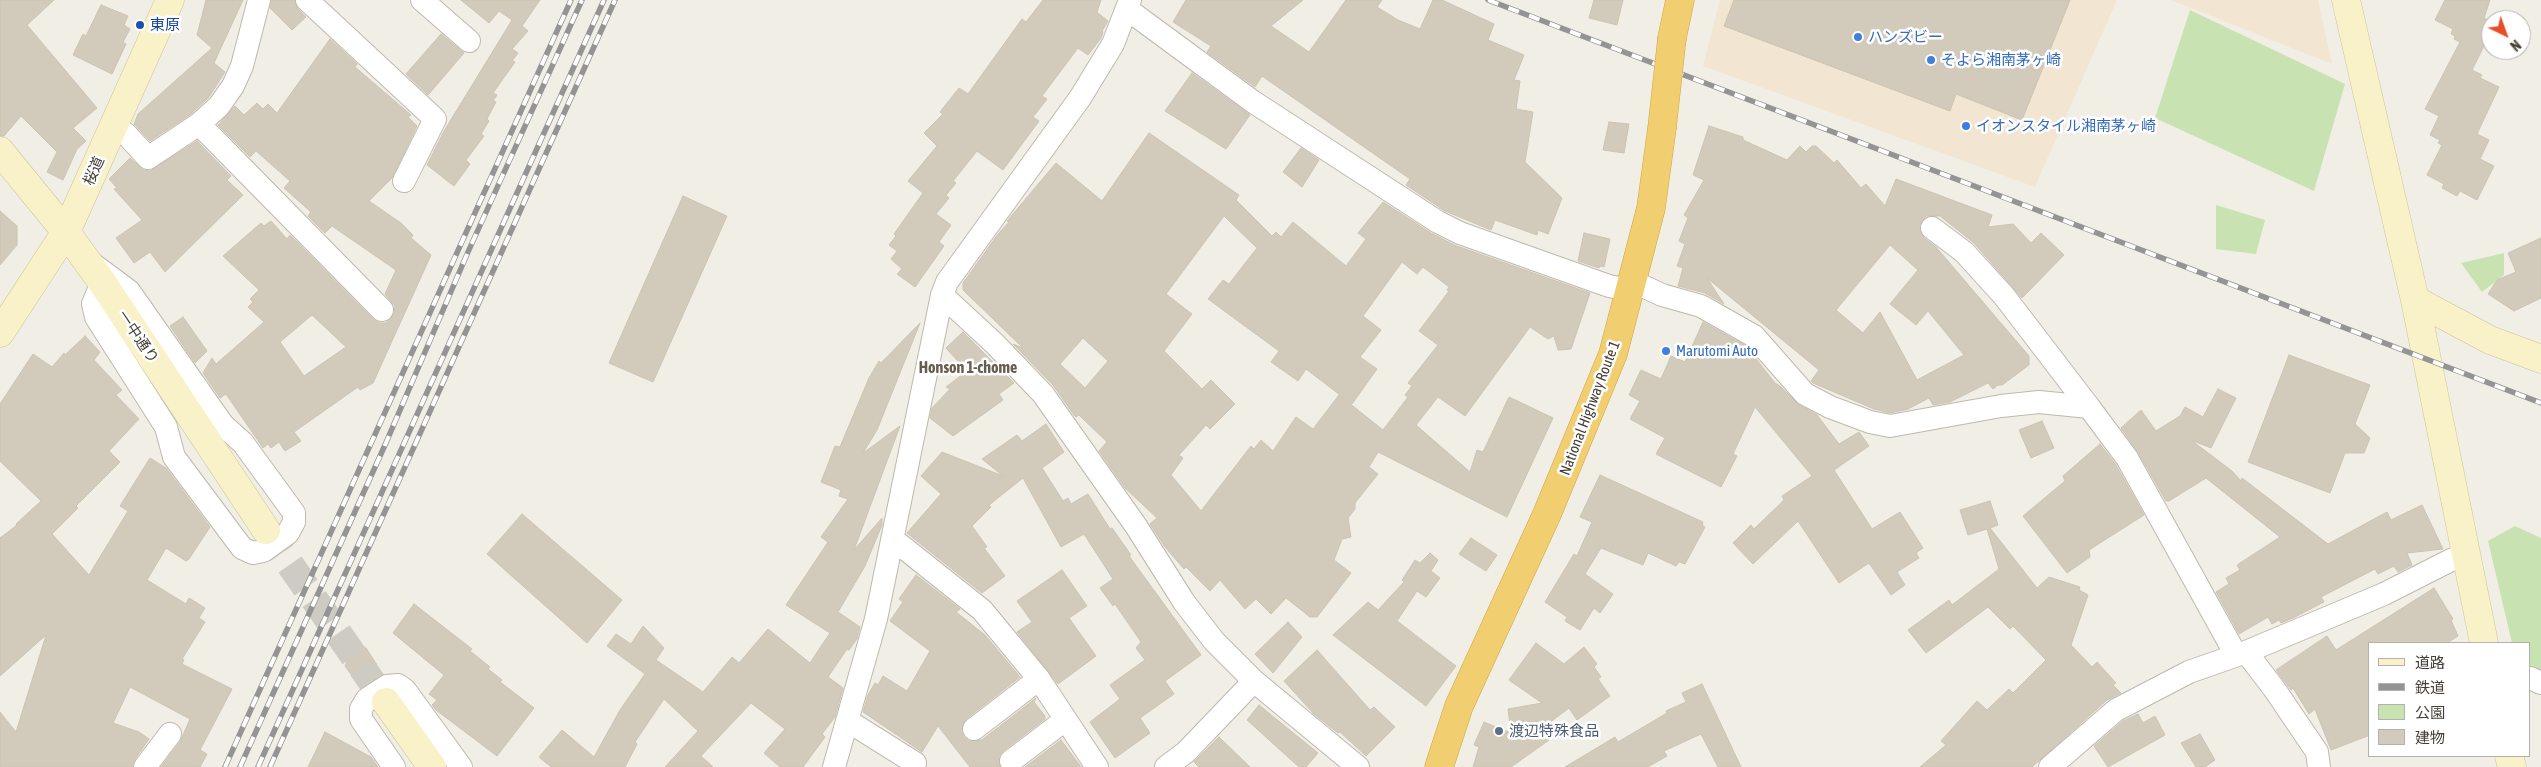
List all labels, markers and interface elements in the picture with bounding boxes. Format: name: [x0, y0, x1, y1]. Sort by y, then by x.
north arrow: [2481, 10, 2531, 60]
place label: 東原: [150, 16, 180, 34]
marker: 東原: [134, 19, 146, 31]
place label: ハンズビー: [1868, 28, 1943, 46]
marker: ハンズビー: [1852, 31, 1864, 43]
text: N: [2507, 37, 2524, 54]
place label: そよら湘南茅ヶ崎: [1941, 51, 2061, 69]
marker: そよら湘南茅ヶ崎: [1925, 54, 1937, 66]
place label: イオンスタイル湘南茅ヶ崎: [1976, 117, 2156, 135]
marker: イオンスタイル湘南茅ヶ崎: [1960, 120, 1972, 132]
street label: 桜道: [80, 154, 108, 188]
street label: 一中通り: [114, 307, 162, 367]
street label: National Highway Route 1: [1556, 338, 1624, 478]
place label: Marutomi Auto: [1676, 342, 1758, 360]
marker: Marutomi Auto: [1660, 345, 1672, 357]
district label: Honson 1-chome: [919, 358, 1017, 378]
legend: [2368, 642, 2531, 757]
text: 道路: [2415, 654, 2445, 671]
text: 鉄道: [2415, 679, 2445, 696]
text: 公園: [2415, 704, 2445, 721]
place label: 渡辺特殊食品: [1509, 722, 1599, 740]
marker: 渡辺特殊食品: [1493, 725, 1505, 737]
text: 建物: [2415, 729, 2445, 746]

